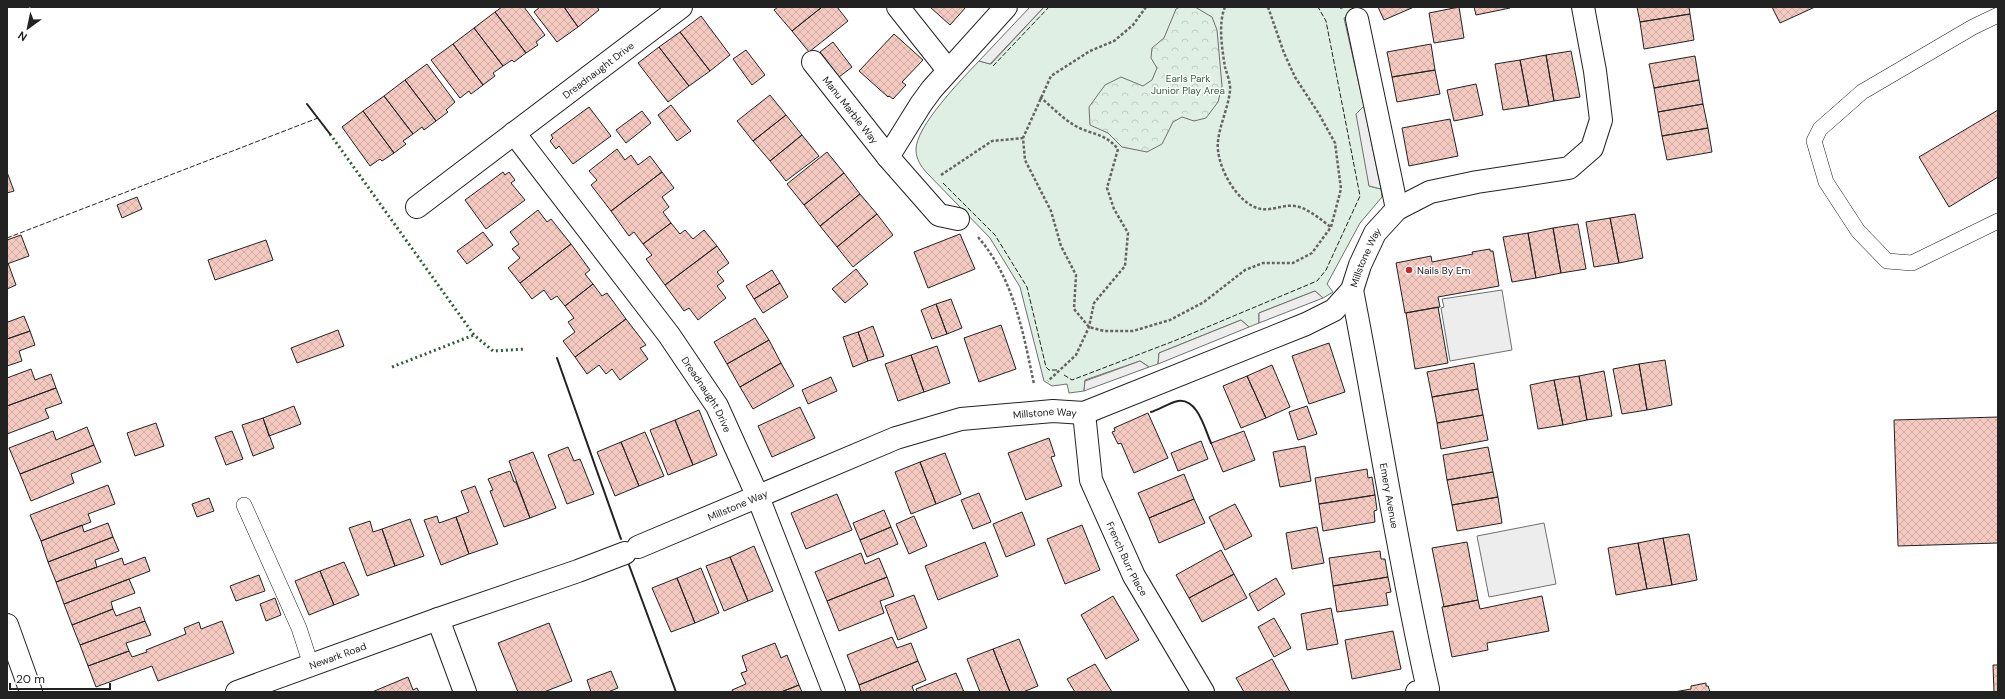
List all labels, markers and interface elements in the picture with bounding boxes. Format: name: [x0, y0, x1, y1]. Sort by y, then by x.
north arrow: [8, 8, 48, 48]
text: N: [15, 28, 30, 44]
street label: Dreadnaught Drive: [560, 39, 637, 102]
park label: Earls Park Junior Play Area: [1151, 72, 1225, 97]
street label: Manu Marble Way: [820, 74, 881, 147]
street label: Millstone Way: [1347, 224, 1384, 289]
place label: Nails By Em: [1417, 264, 1471, 277]
marker: Nails By Em: [1404, 265, 1414, 275]
street label: Dreadnaught Drive: [678, 354, 734, 435]
street label: Millstone Way: [1012, 405, 1078, 421]
street label: Emery Avenue: [1377, 462, 1401, 530]
street label: Millstone Way: [706, 487, 770, 524]
street label: French Burr Place: [1103, 520, 1151, 599]
street label: Newark Road: [307, 640, 368, 672]
scale bar: [10, 665, 110, 691]
text: 20 m: [16, 671, 45, 687]

